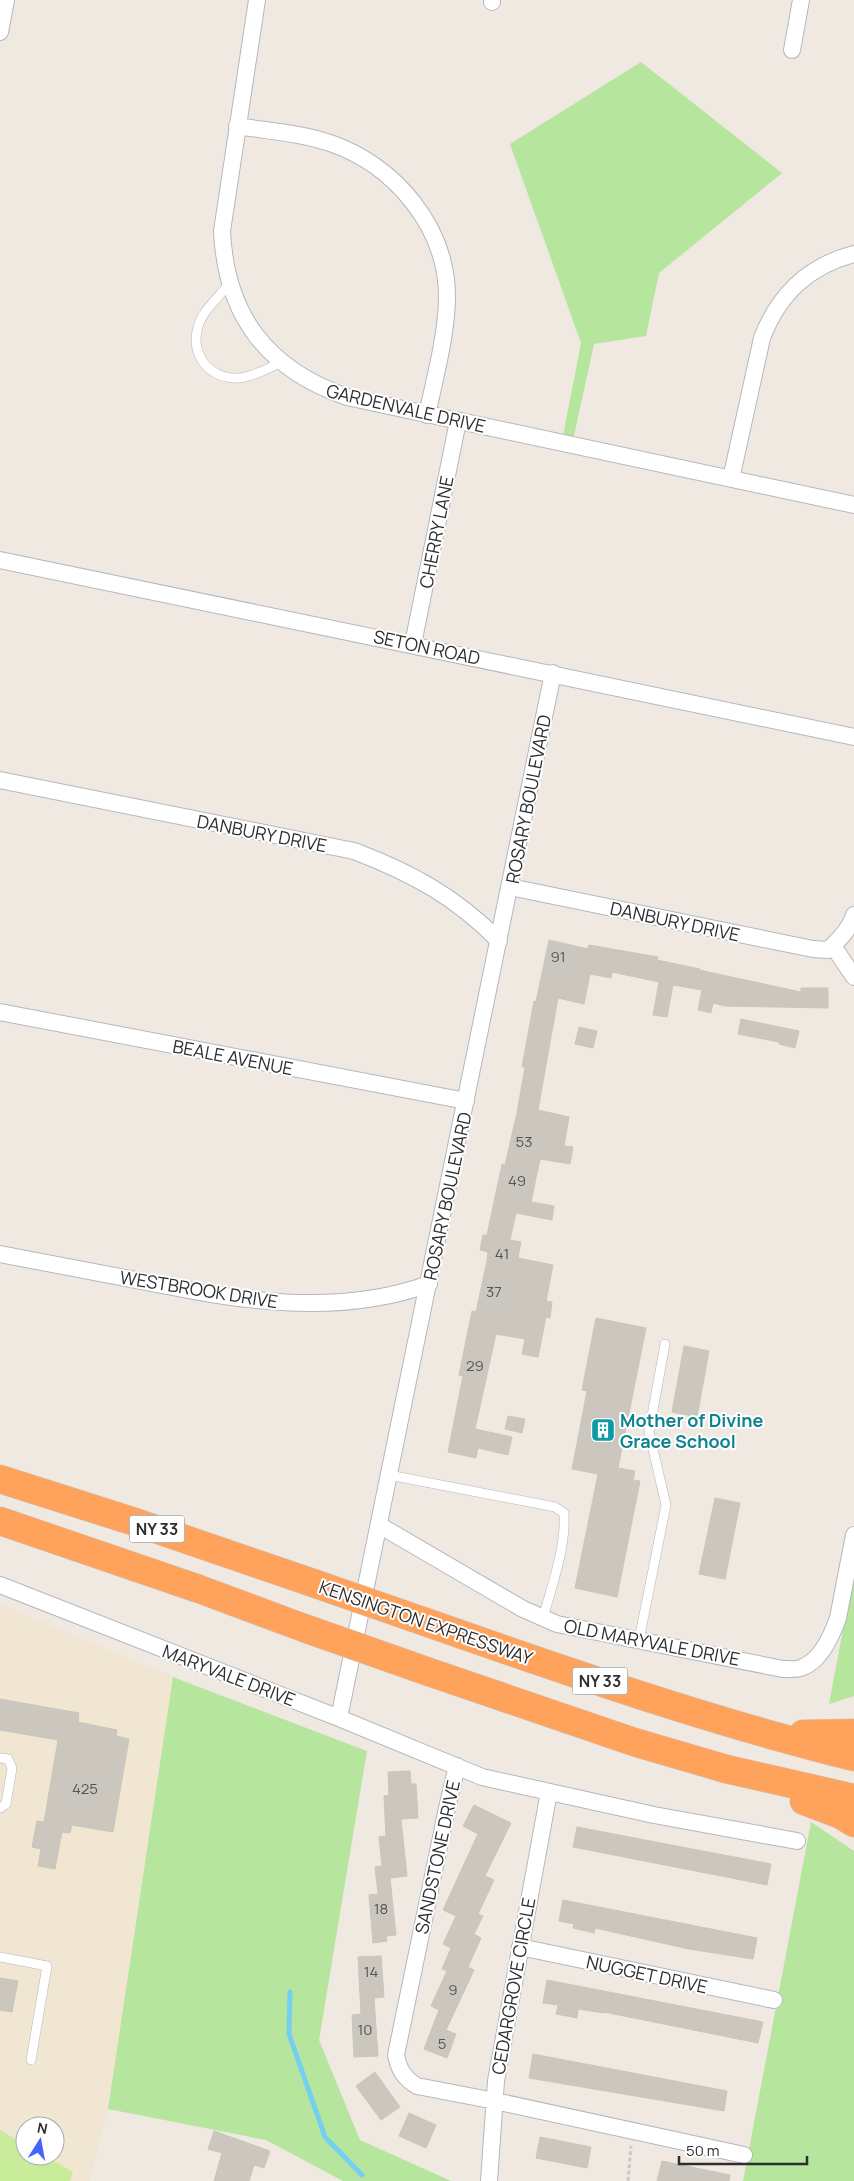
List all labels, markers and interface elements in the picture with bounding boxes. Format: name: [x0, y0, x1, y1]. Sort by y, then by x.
street label: GARDENVALE DRIVE: [324, 378, 488, 438]
street label: CHERRY LANE: [413, 474, 459, 590]
street label: SETON ROAD: [371, 624, 483, 670]
street label: ROSARY BOULEVARD: [500, 713, 556, 885]
street label: DANBURY DRIVE: [195, 809, 329, 857]
street label: DANBURY DRIVE: [608, 896, 742, 946]
house number: 91: [550, 946, 566, 967]
street label: BEALE AVENUE: [171, 1034, 295, 1080]
street label: ROSARY BOULEVARD: [417, 1110, 477, 1282]
house number: 53: [516, 1131, 532, 1152]
house number: 49: [508, 1170, 526, 1191]
house number: 41: [495, 1243, 509, 1264]
street label: WESTBROOK DRIVE: [118, 1265, 280, 1313]
house number: 37: [486, 1281, 502, 1302]
house number: 29: [466, 1355, 484, 1376]
place label: Mother of Divine Grace School: [620, 1408, 763, 1453]
building icon: Mother of Divine Grace School: [590, 1417, 616, 1443]
road number: NY 33: [130, 1516, 184, 1542]
street label: KENSINGTON EXPRESSWAY: [316, 1574, 537, 1670]
street label: OLD MARYVALE DRIVE: [562, 1613, 742, 1671]
street label: MARYVALE DRIVE: [159, 1639, 299, 1711]
road number: NY 33: [572, 1668, 628, 1694]
house number: 425: [72, 1778, 98, 1799]
street label: SANDSTONE DRIVE: [409, 1778, 465, 1936]
street label: CEDARGROVE CIRCLE: [486, 1896, 540, 2076]
house number: 18: [374, 1898, 388, 1919]
street label: NUGGET DRIVE: [584, 1949, 710, 1999]
house number: 14: [364, 1961, 378, 1982]
house number: 9: [448, 1979, 458, 2000]
house number: 10: [358, 2019, 373, 2040]
house number: 5: [438, 2033, 446, 2054]
north arrow: [15, 2116, 65, 2166]
text: N: [36, 2117, 49, 2138]
scale bar: [679, 2134, 806, 2166]
text: 50 m: [686, 2140, 720, 2161]

